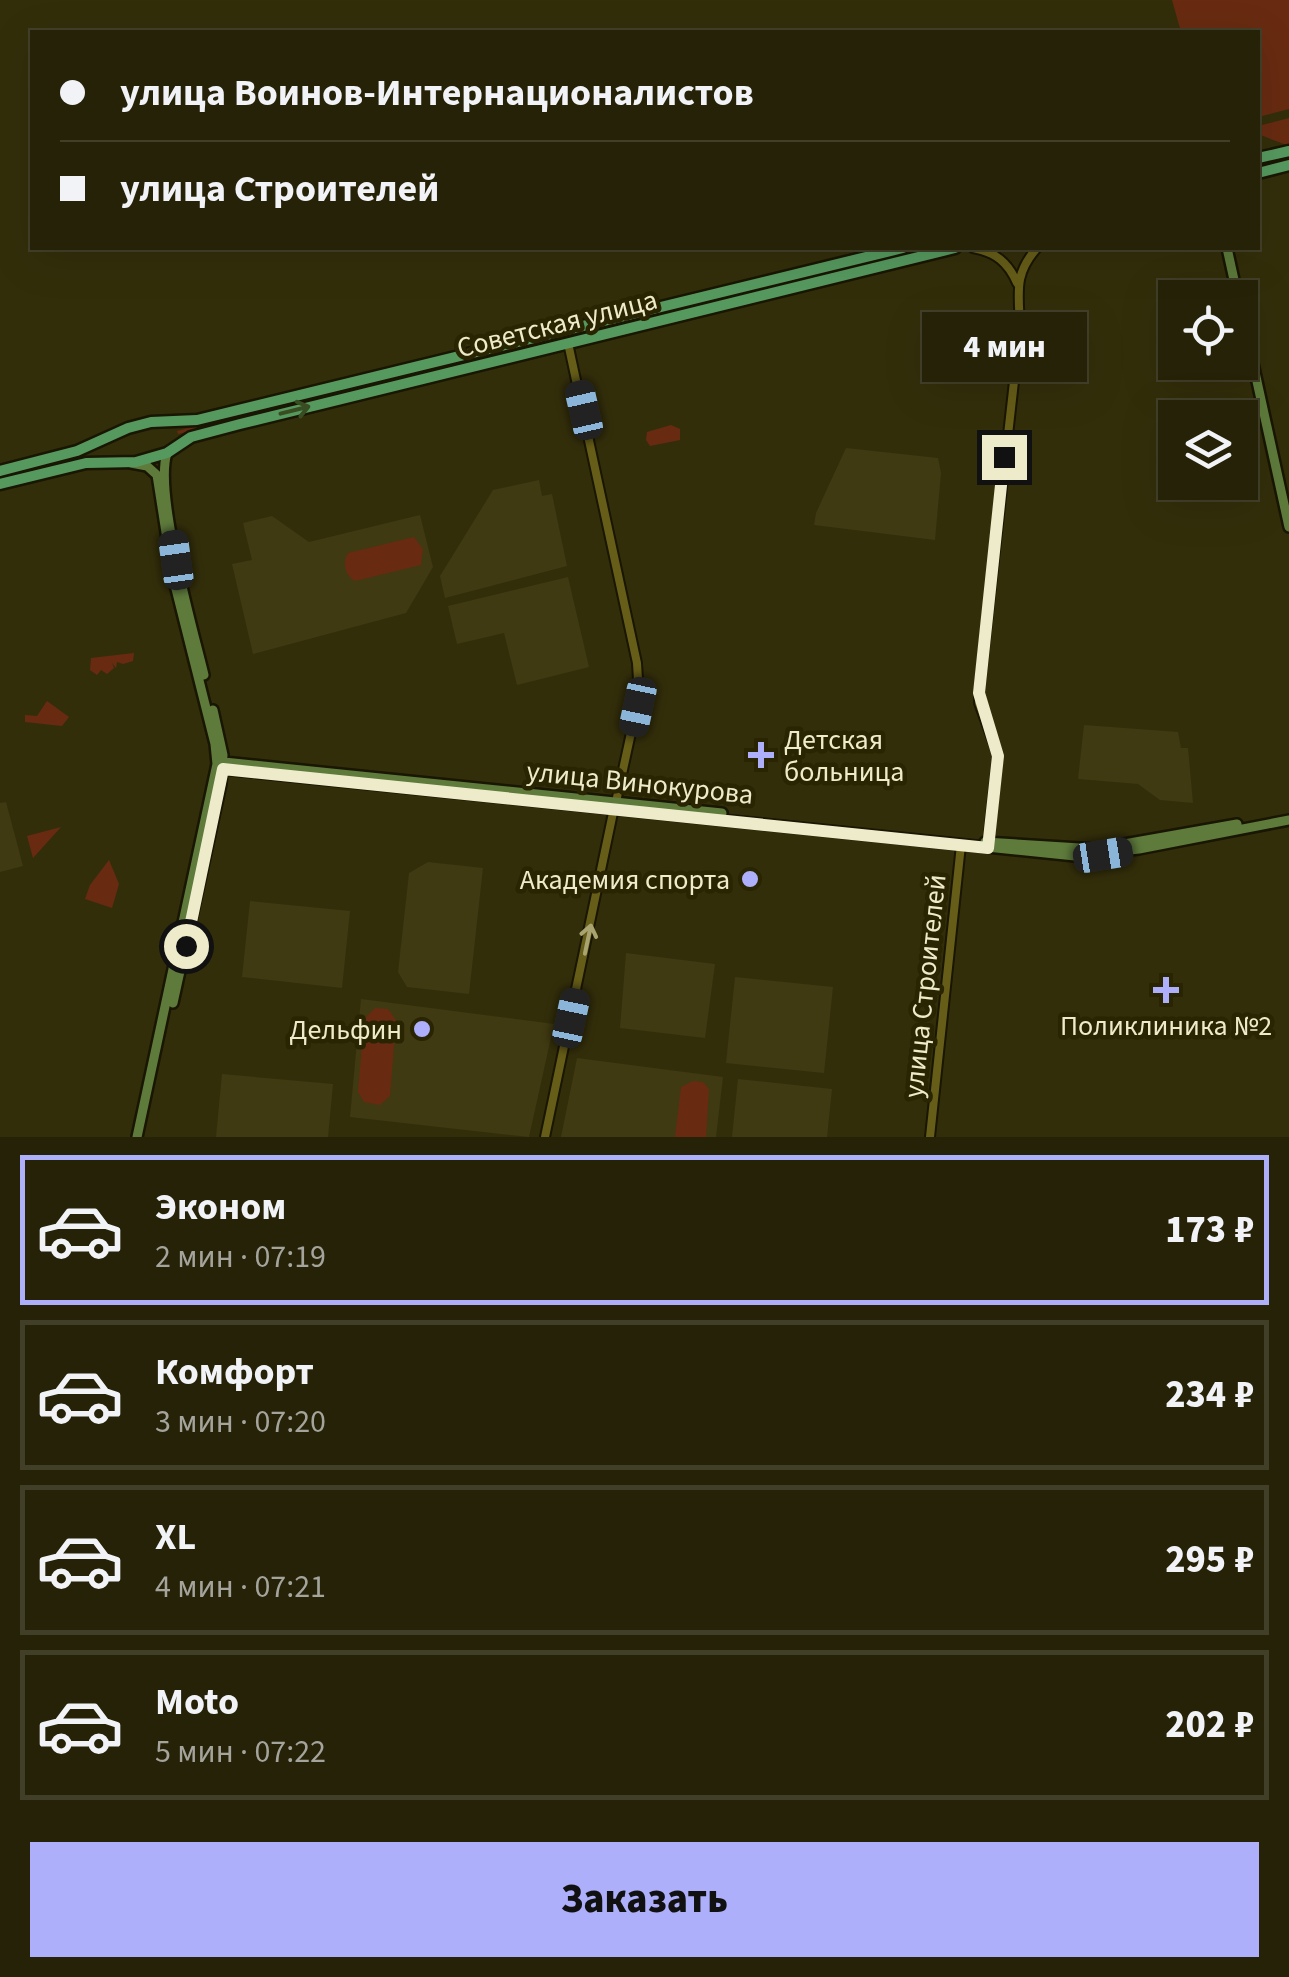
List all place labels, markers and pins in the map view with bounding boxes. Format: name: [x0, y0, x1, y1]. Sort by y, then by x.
place label: Детская больница: [784, 720, 904, 792]
marker: Детская больница: [748, 742, 774, 768]
place label: Академия спорта: [520, 860, 730, 900]
marker: Академия спорта: [739, 868, 761, 890]
marker: Поликлиника №2: [1153, 977, 1179, 1003]
place label: Поликлиника №2: [1060, 1006, 1272, 1046]
place label: Дельфин: [289, 1010, 402, 1050]
marker: Дельфин: [411, 1018, 433, 1040]

